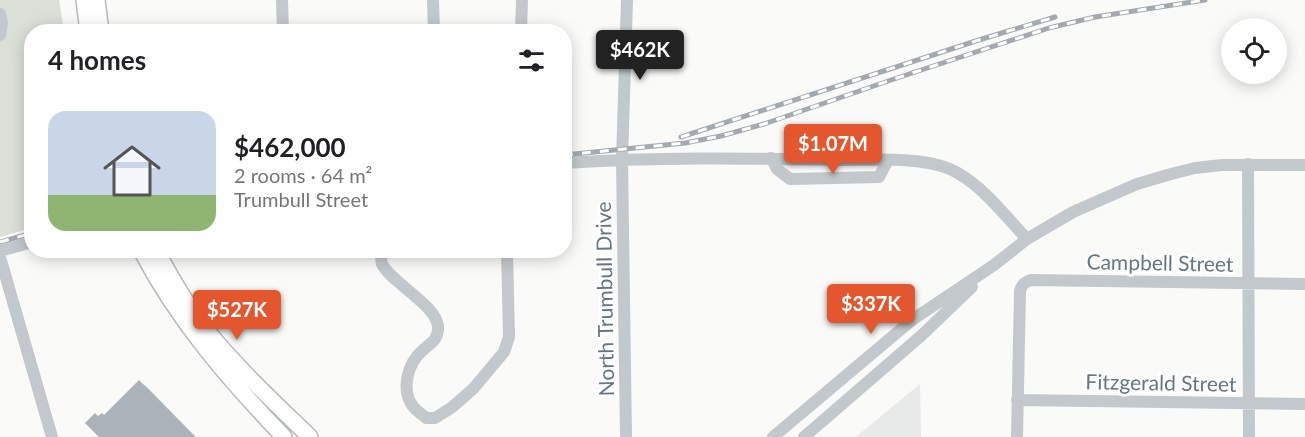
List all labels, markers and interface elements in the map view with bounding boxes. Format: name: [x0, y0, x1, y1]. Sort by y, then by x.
map controls: [1221, 18, 1287, 84]
button: locate: [1221, 18, 1287, 84]
pin: $462K: [598, 30, 682, 81]
text: $462K: [610, 37, 670, 61]
text: 4 homes: [48, 44, 146, 76]
icon: filters: [515, 44, 548, 77]
pin: $1.07M: [784, 124, 882, 175]
text: $462,000: [234, 131, 346, 163]
text: $1.07M: [798, 131, 868, 155]
icon: home: [96, 135, 168, 207]
text: 2 rooms · 64 m²: [234, 163, 372, 187]
text: Trumbull Street: [234, 187, 368, 211]
street label: North Trumbull Drive: [590, 201, 618, 397]
street label: Campbell Street: [1086, 248, 1234, 276]
pin: $337K: [829, 284, 913, 335]
pin: $527K: [195, 290, 279, 341]
text: $337K: [841, 291, 901, 315]
text: $527K: [207, 297, 267, 321]
street label: Fitzgerald Street: [1085, 368, 1237, 396]

